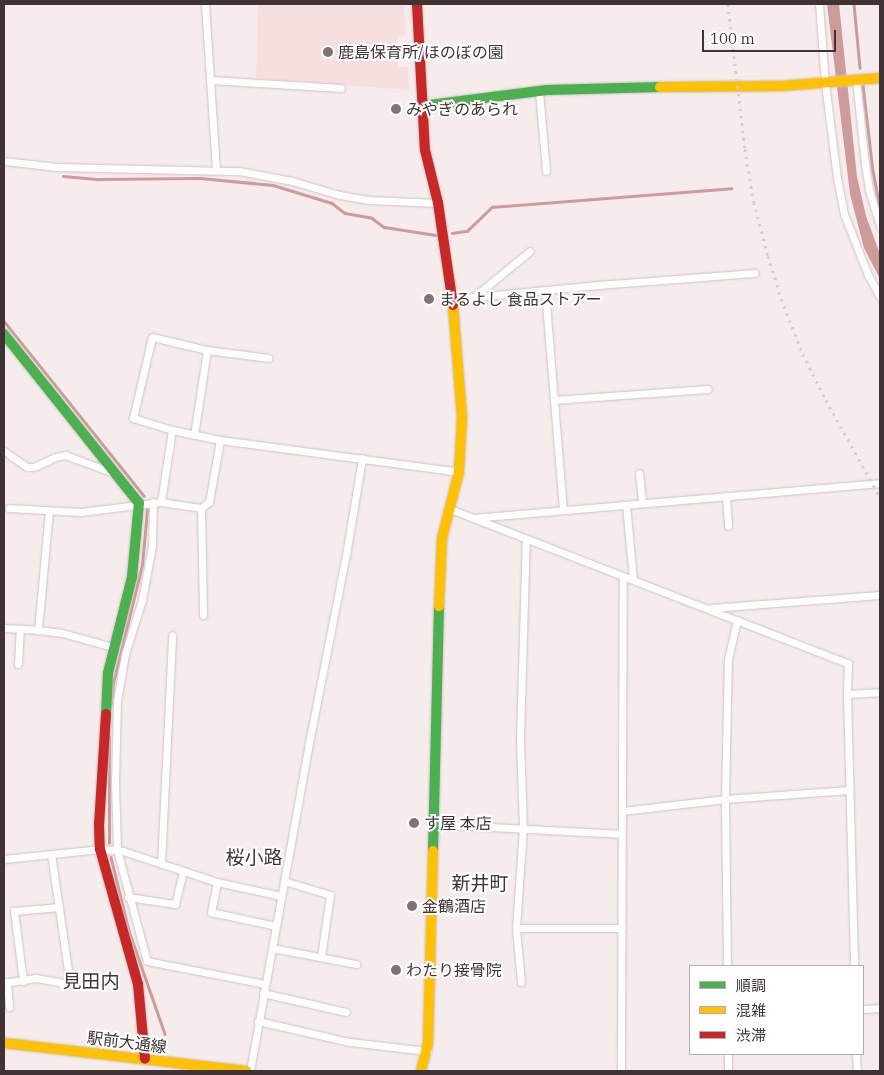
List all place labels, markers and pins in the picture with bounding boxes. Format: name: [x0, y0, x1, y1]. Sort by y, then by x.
place label: 鹿島保育所/ほのぼの園: [338, 42, 504, 62]
marker: 鹿島保育所/ほのぼの園: [322, 46, 334, 58]
place label: みやぎのあられ: [406, 99, 518, 119]
marker: みやぎのあられ: [390, 103, 402, 115]
place label: まるよし 食品ストアー: [439, 289, 602, 309]
marker: まるよし 食品ストアー: [423, 293, 435, 305]
place label: す屋 本店: [424, 813, 492, 833]
marker: す屋 本店: [408, 817, 420, 829]
place label: 金鶴酒店: [422, 896, 486, 916]
marker: 金鶴酒店: [406, 900, 418, 912]
place label: わたり接骨院: [406, 960, 502, 980]
marker: わたり接骨院: [390, 964, 402, 976]

